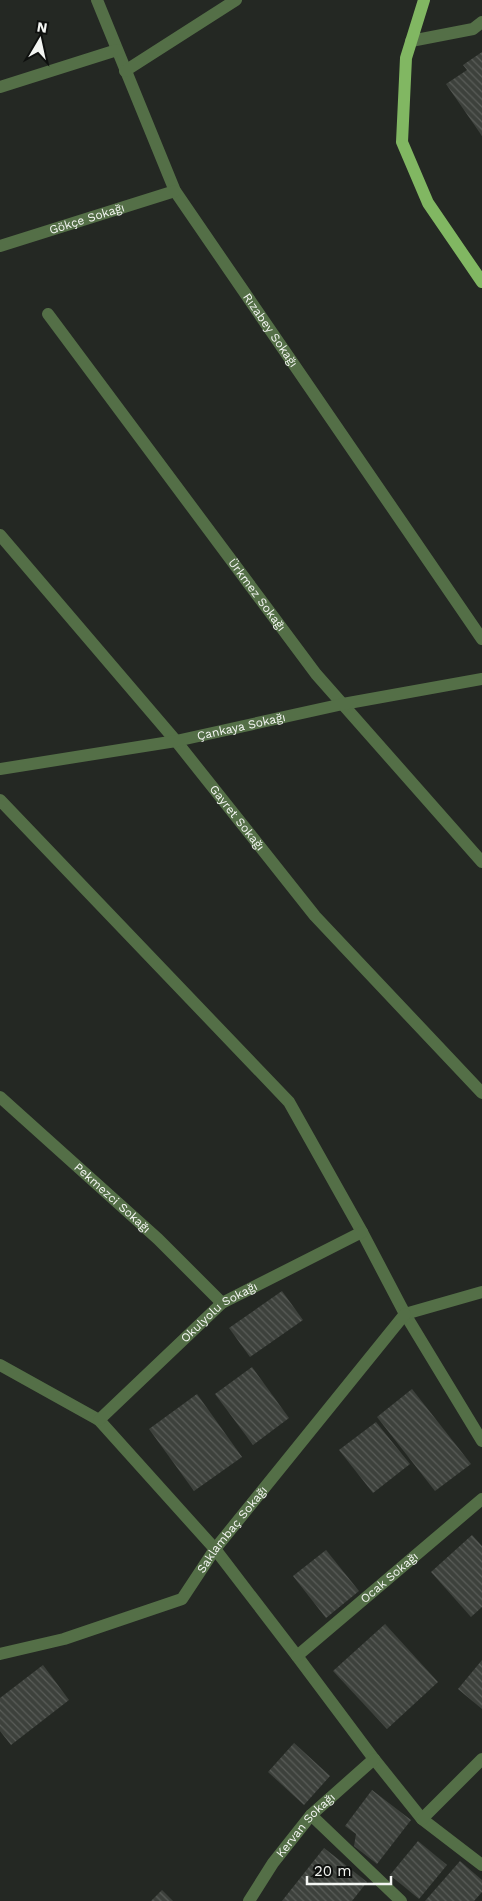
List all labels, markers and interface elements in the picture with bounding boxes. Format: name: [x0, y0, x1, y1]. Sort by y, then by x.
north arrow: [15, 15, 65, 65]
text: N: [36, 18, 48, 36]
street label: Gökçe Sokağı: [47, 200, 126, 237]
street label: Rızabey Sokağı: [240, 291, 301, 370]
street label: Ürkmez Sokağı: [225, 556, 289, 634]
street label: Çankaya Sokağı: [196, 710, 287, 743]
street label: Gayret Sokağı: [207, 782, 267, 853]
street label: Pekmezci Sokağı: [71, 1160, 153, 1236]
street label: Okulyolu Sokağı: [178, 1279, 260, 1346]
street label: Saklambaç Sokağı: [194, 1483, 270, 1576]
street label: Ocak Sokağı: [358, 1549, 421, 1606]
street label: Kervan Sokağı: [273, 1790, 338, 1860]
scale bar: [307, 1854, 391, 1886]
text: 20 m: [314, 1862, 352, 1880]

